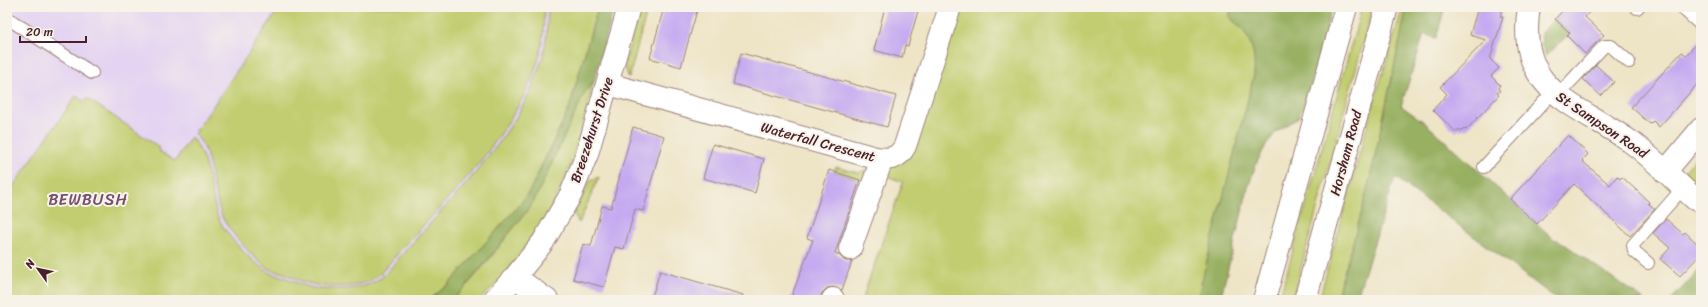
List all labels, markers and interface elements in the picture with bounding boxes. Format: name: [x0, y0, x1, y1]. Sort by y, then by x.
scale bar: [20, 18, 86, 44]
text: 20 m: [26, 21, 53, 43]
street label: Breezehurst Drive: [563, 74, 621, 186]
street label: St Sampson Road: [1551, 85, 1655, 166]
street label: Horsham Road: [1323, 106, 1370, 199]
street label: Waterfall Crescent: [758, 115, 878, 169]
district label: BEWBUSH: [48, 185, 128, 214]
north arrow: [18, 249, 58, 289]
text: N: [19, 255, 40, 273]

